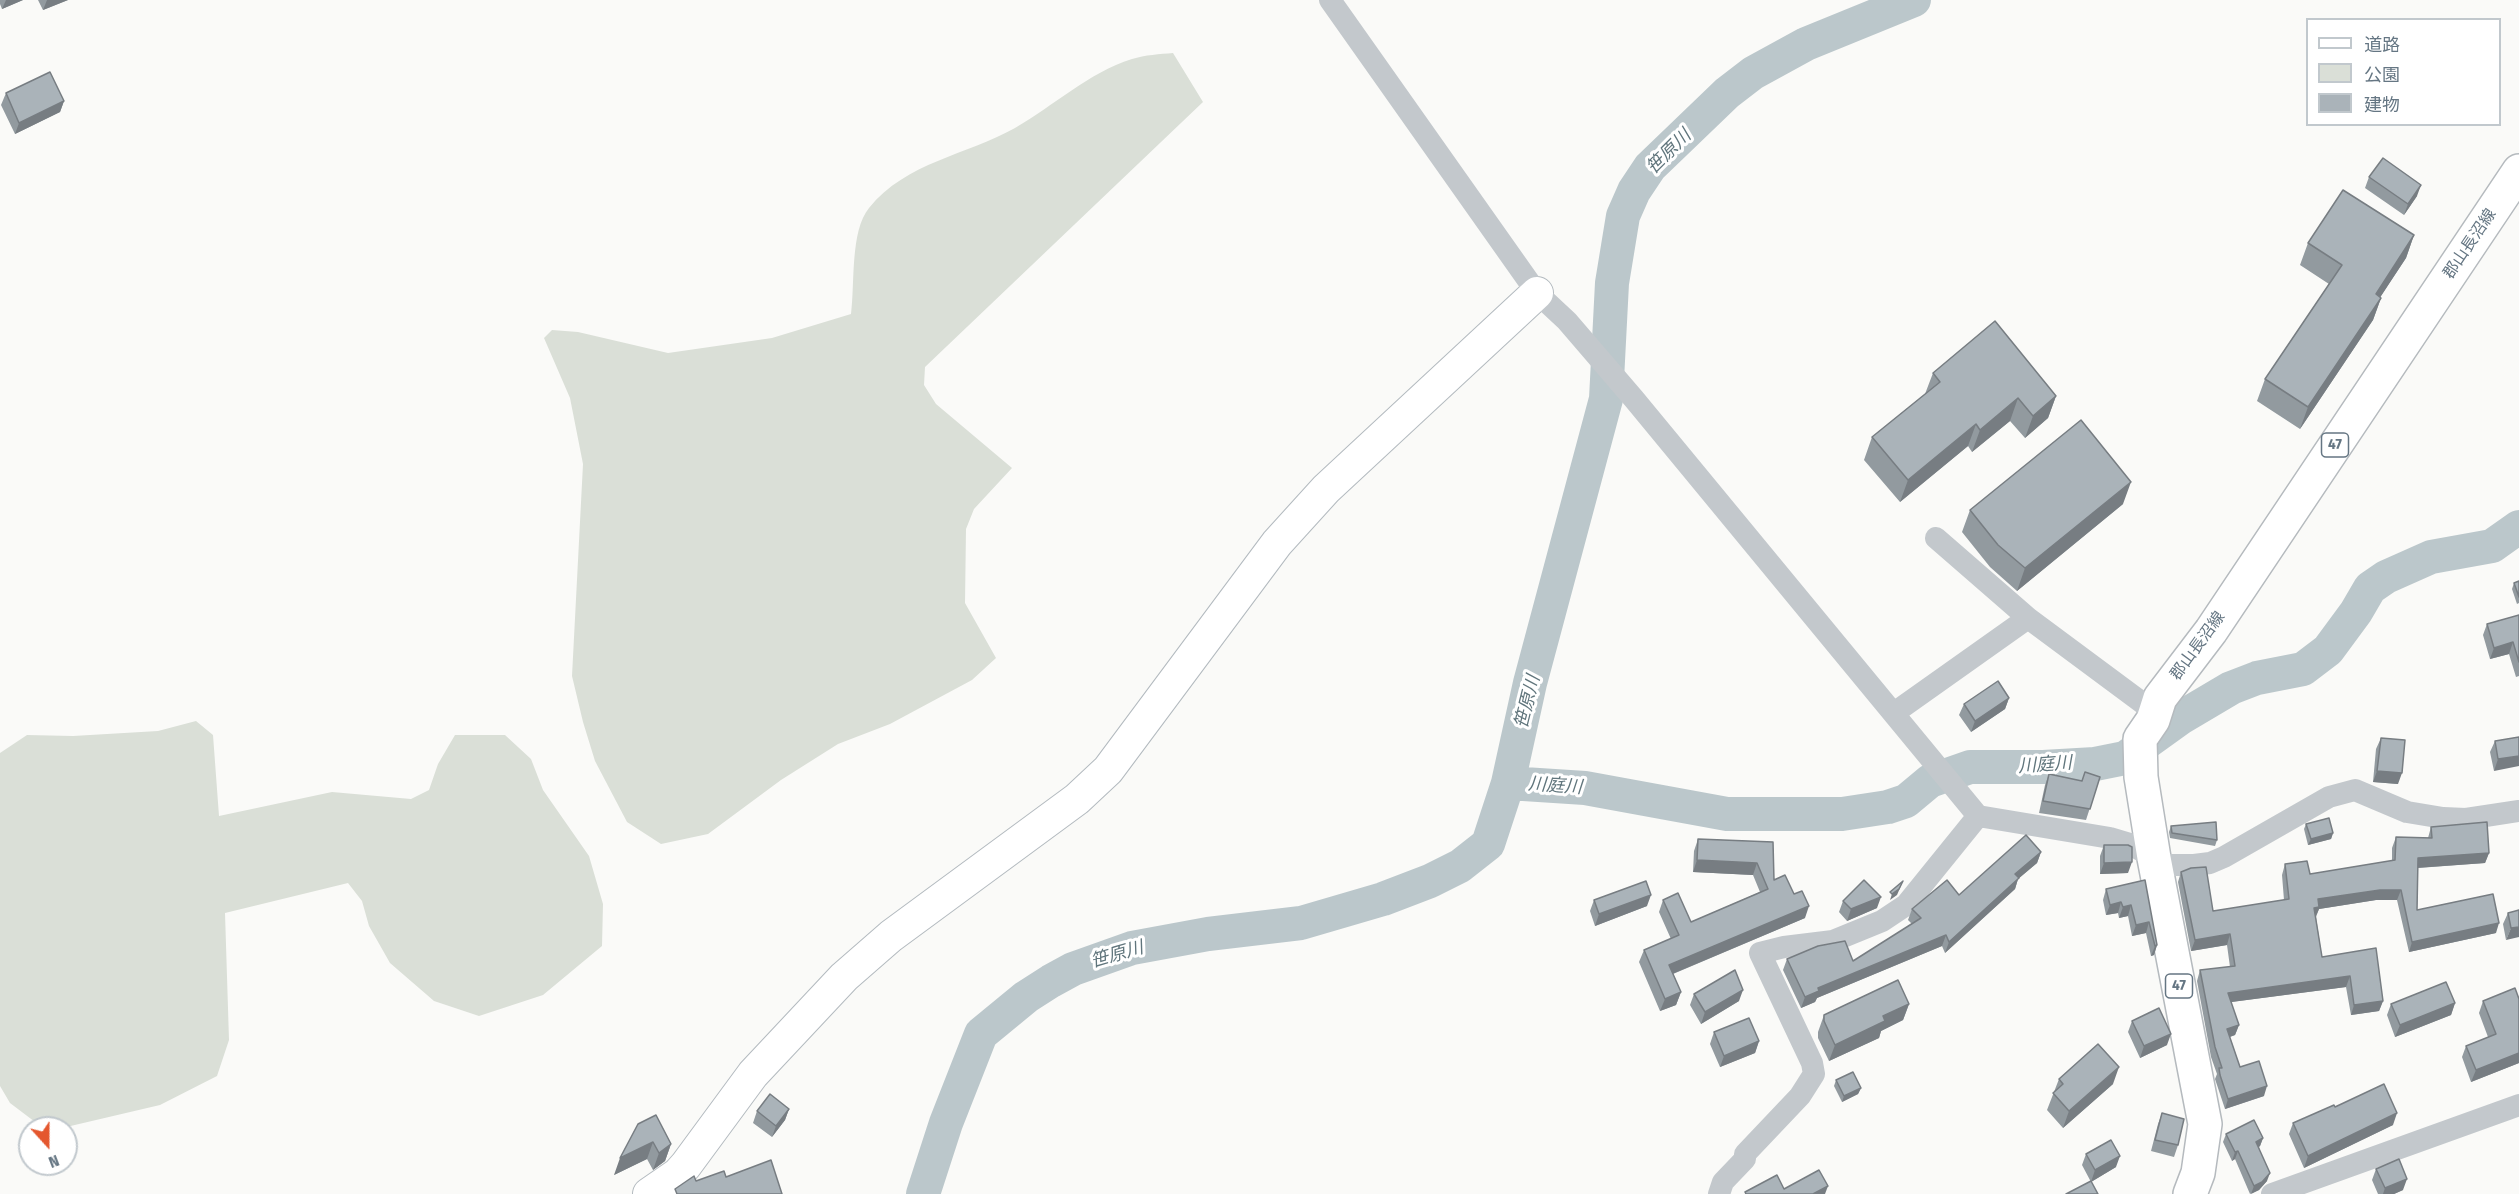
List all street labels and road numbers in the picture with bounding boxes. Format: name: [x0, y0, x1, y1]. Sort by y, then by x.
street label: 郡山長沼線: [2440, 205, 2500, 283]
road number: 47: [2322, 433, 2348, 457]
street label: 郡山長沼線: [2167, 608, 2229, 684]
road number: 47: [2166, 974, 2192, 998]

